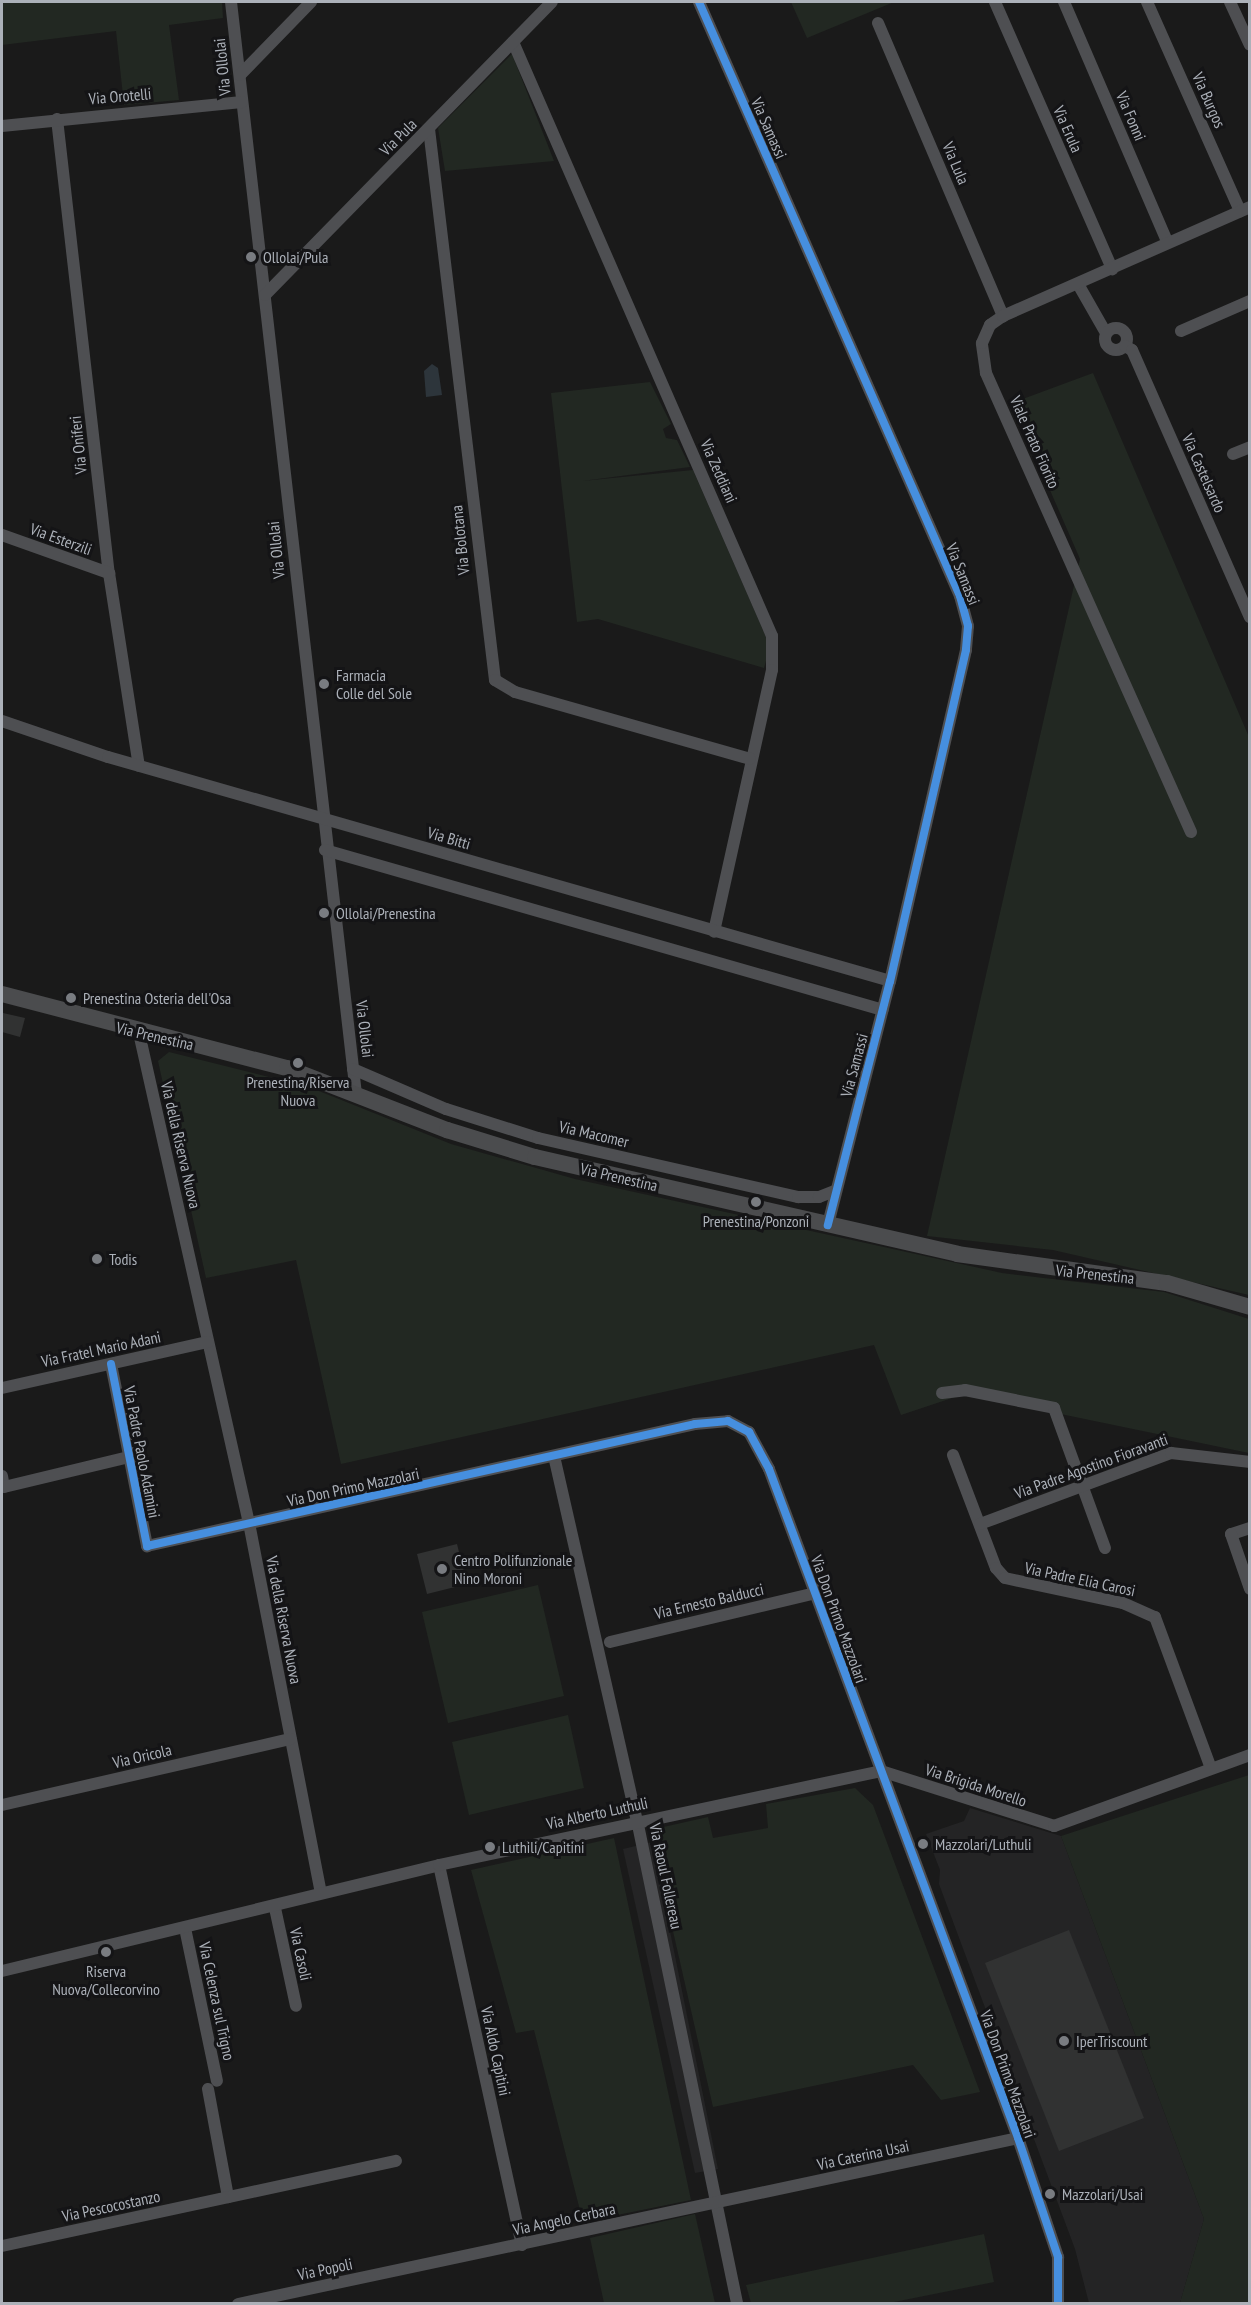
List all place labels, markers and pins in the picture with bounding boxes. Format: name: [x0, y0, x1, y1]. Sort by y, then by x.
place label: Ollolai/Pula: [263, 247, 328, 267]
marker: Ollolai/Pula: [244, 250, 258, 264]
place label: Farmacia Colle del Sole: [336, 665, 412, 703]
marker: Farmacia Colle del Sole: [317, 677, 331, 691]
place label: Ollolai/Prenestina: [336, 903, 436, 923]
marker: Ollolai/Prenestina: [317, 906, 331, 920]
place label: Prenestina Osteria dell'Osa: [83, 988, 231, 1008]
marker: Prenestina Osteria dell'Osa: [64, 991, 78, 1005]
marker: Prenestina/Riserva Nuova: [291, 1056, 305, 1070]
place label: Prenestina/Riserva Nuova: [247, 1072, 349, 1110]
marker: Prenestina/Ponzoni: [749, 1195, 763, 1209]
place label: Prenestina/Ponzoni: [703, 1211, 809, 1231]
place label: Todis: [109, 1249, 137, 1269]
marker: Todis: [90, 1252, 104, 1266]
place label: Centro Polifunzionale Nino Moroni: [454, 1550, 572, 1588]
marker: Centro Polifunzionale Nino Moroni: [435, 1562, 449, 1576]
place label: Mazzolari/Luthuli: [935, 1834, 1031, 1854]
place label: Luthili/Capitini: [502, 1837, 585, 1857]
marker: Mazzolari/Luthuli: [916, 1837, 930, 1851]
marker: Luthili/Capitini: [483, 1840, 497, 1854]
marker: Riserva Nuova/Collecorvino: [99, 1945, 113, 1959]
place label: Riserva Nuova/Collecorvino: [52, 1961, 160, 1999]
place label: IperTriscount: [1076, 2031, 1147, 2051]
marker: IperTriscount: [1057, 2034, 1071, 2048]
place label: Mazzolari/Usai: [1062, 2184, 1143, 2204]
marker: Mazzolari/Usai: [1043, 2187, 1057, 2201]

